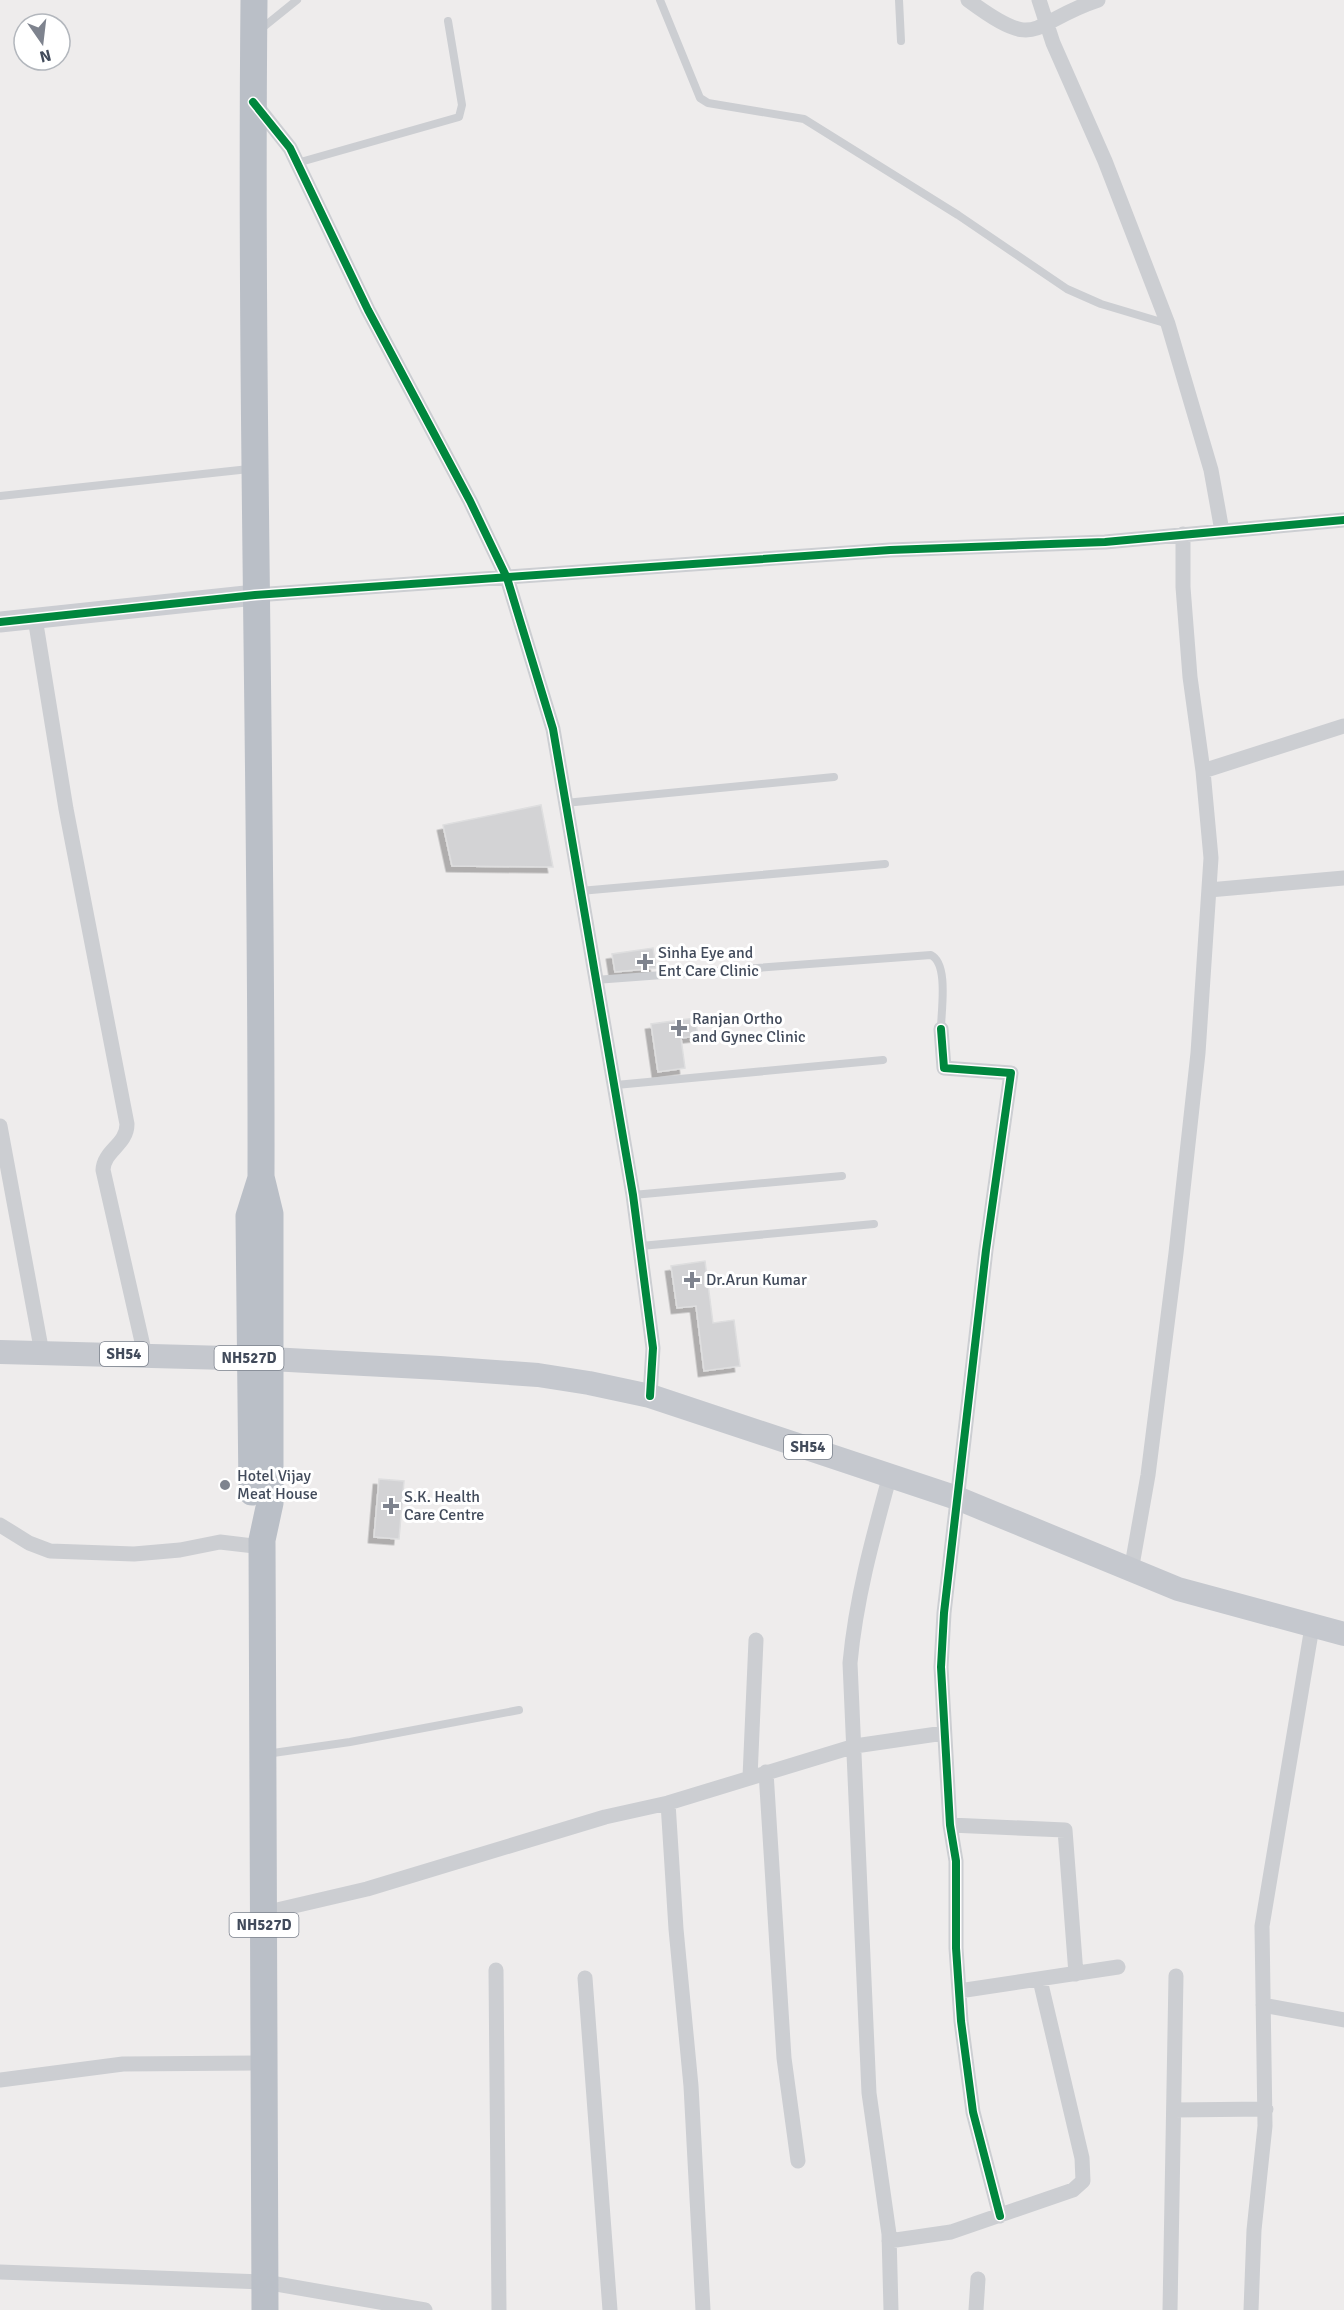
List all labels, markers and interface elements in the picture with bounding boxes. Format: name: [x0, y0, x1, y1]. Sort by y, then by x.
north arrow: [12, 12, 72, 72]
text: N: [38, 45, 53, 67]
place label: Sinha Eye and Ent Care Clinic: [658, 943, 759, 981]
marker: Sinha Eye and Ent Care Clinic: [636, 953, 654, 971]
place label: Ranjan Ortho and Gynec Clinic: [692, 1009, 806, 1047]
marker: Ranjan Ortho and Gynec Clinic: [670, 1019, 688, 1037]
place label: Dr.Arun Kumar: [706, 1270, 807, 1290]
marker: Dr.Arun Kumar: [683, 1271, 701, 1289]
road number: SH54: [100, 1342, 148, 1366]
road number: NH527D: [214, 1346, 284, 1370]
road number: SH54: [784, 1435, 832, 1459]
place label: Hotel Vijay Meat House: [237, 1466, 318, 1504]
marker: Hotel Vijay Meat House: [218, 1478, 232, 1492]
place label: S.K. Health Care Centre: [404, 1487, 484, 1525]
marker: S.K. Health Care Centre: [382, 1497, 400, 1515]
road number: NH527D: [230, 1913, 298, 1937]

